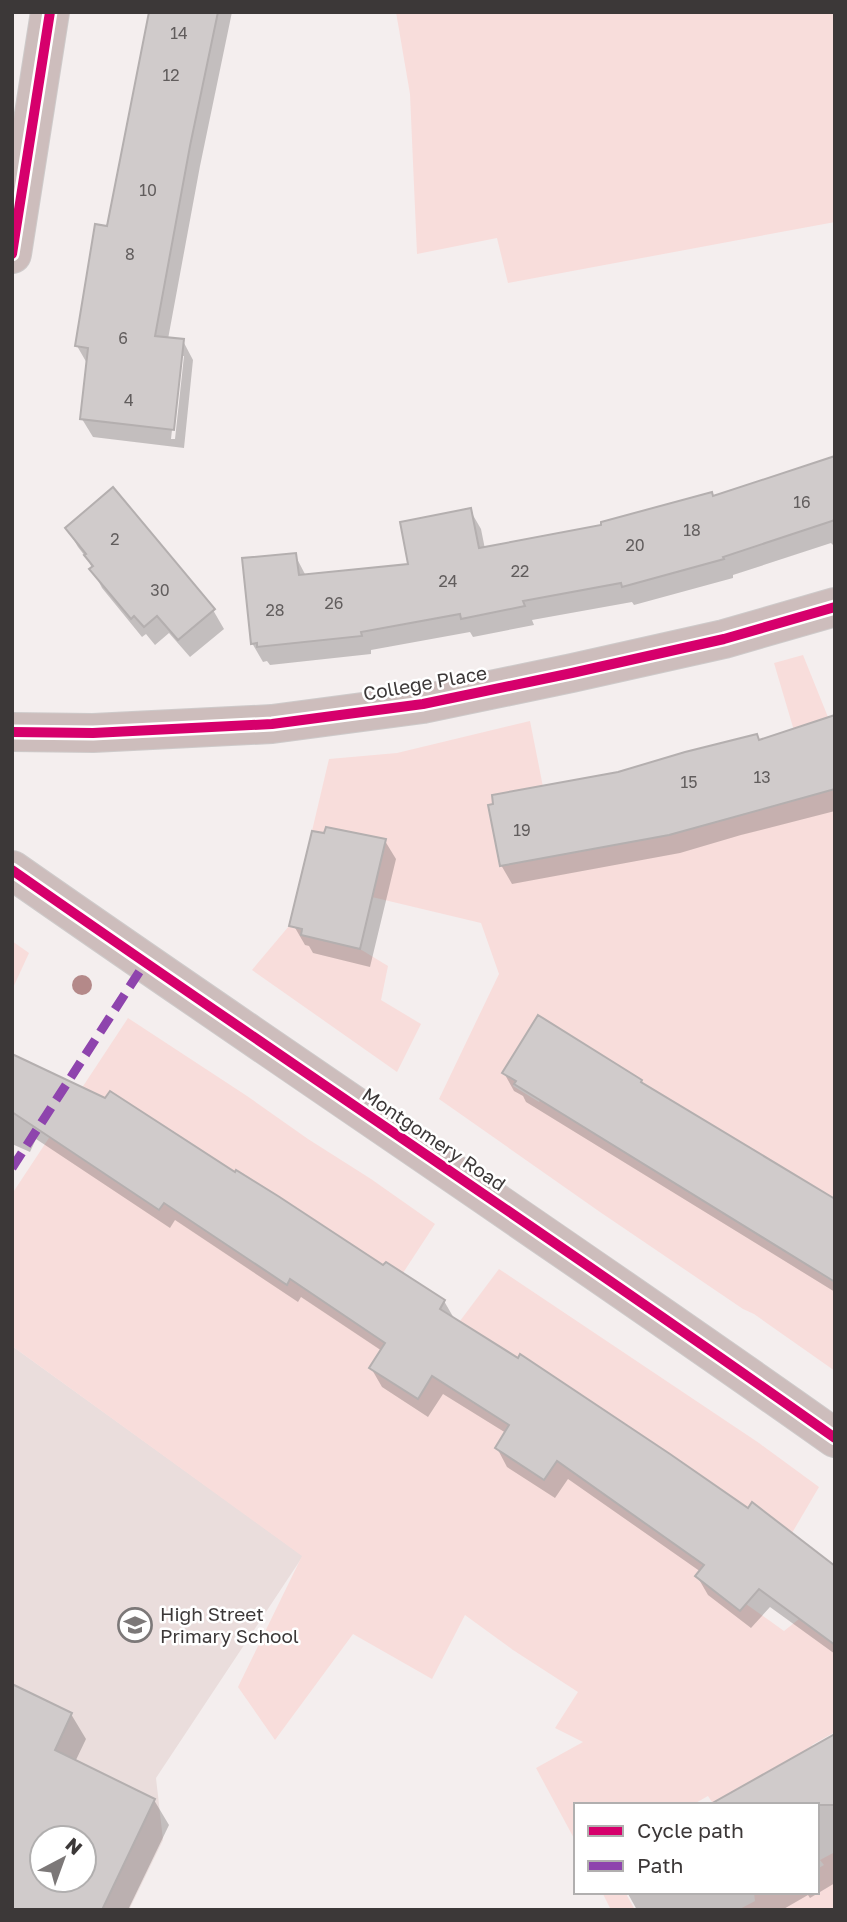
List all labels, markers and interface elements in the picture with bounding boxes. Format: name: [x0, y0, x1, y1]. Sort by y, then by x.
house number: 14: [170, 23, 188, 43]
house number: 12: [162, 65, 180, 85]
house number: 10: [139, 180, 157, 200]
house number: 8: [125, 244, 135, 264]
house number: 6: [118, 328, 128, 348]
house number: 4: [124, 390, 134, 410]
house number: 16: [793, 492, 811, 512]
house number: 18: [683, 520, 701, 540]
house number: 2: [110, 529, 120, 549]
house number: 20: [625, 535, 645, 555]
house number: 22: [511, 561, 529, 581]
house number: 24: [438, 571, 458, 591]
house number: 30: [150, 580, 170, 600]
house number: 26: [325, 593, 343, 613]
house number: 28: [265, 600, 285, 620]
street label: College Place: [361, 660, 489, 705]
house number: 13: [753, 767, 771, 787]
house number: 15: [680, 772, 698, 792]
house number: 19: [513, 820, 531, 840]
street label: Montgomery Road: [358, 1082, 510, 1195]
place label: High Street Primary School: [160, 1602, 299, 1647]
school or university icon: High Street Primary School: [116, 1606, 154, 1644]
legend: [574, 1803, 819, 1894]
text: Cycle path: [637, 1817, 744, 1843]
north arrow: [28, 1824, 98, 1894]
text: N: [61, 1832, 87, 1859]
text: Path: [637, 1852, 684, 1878]

